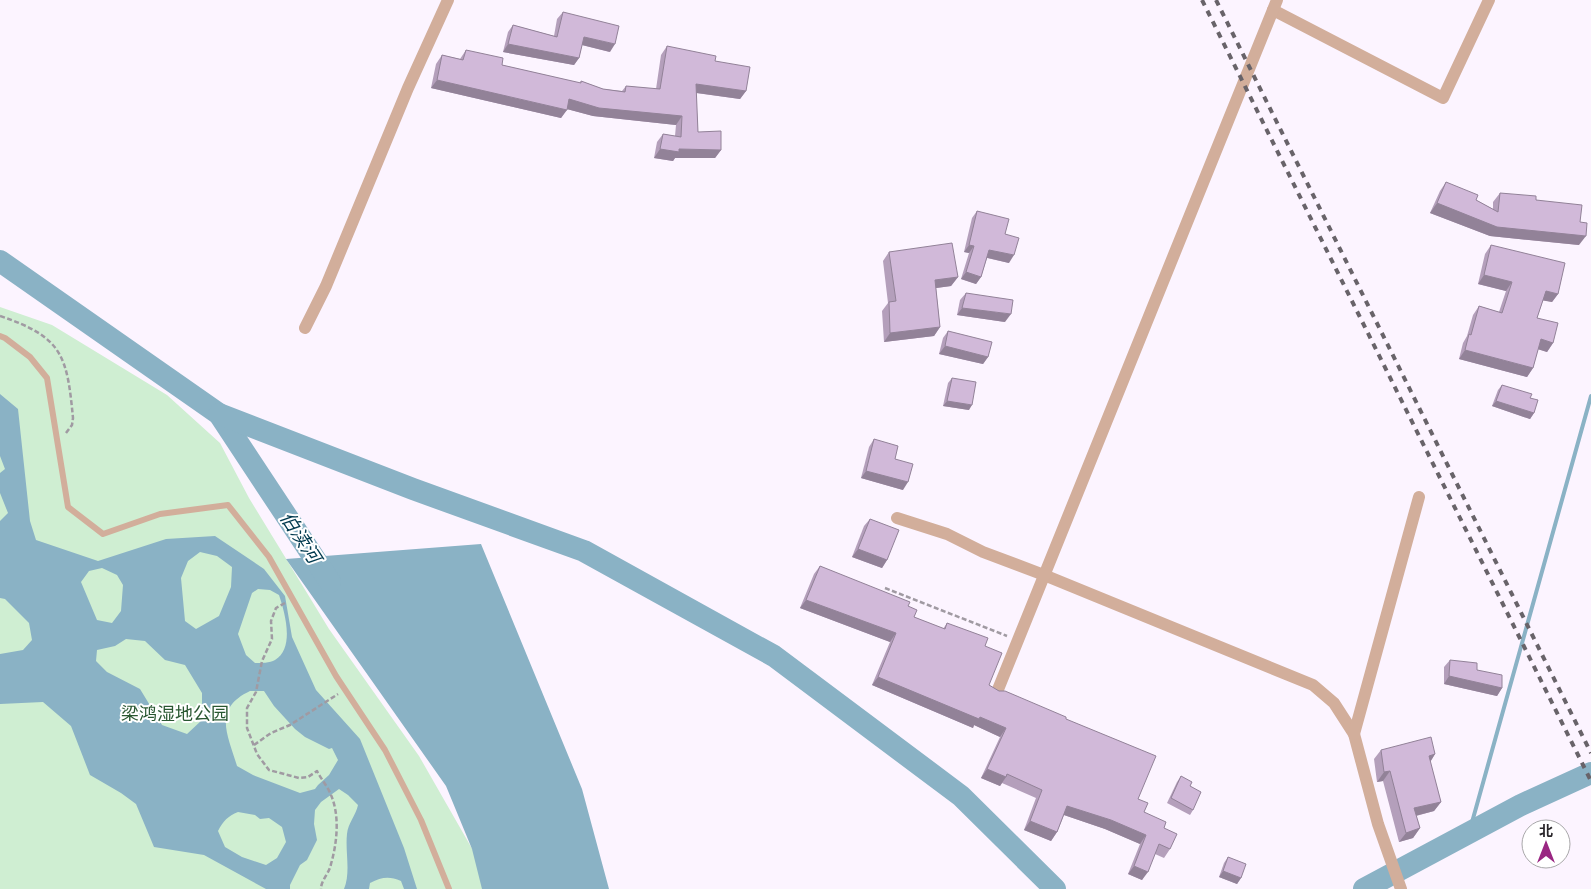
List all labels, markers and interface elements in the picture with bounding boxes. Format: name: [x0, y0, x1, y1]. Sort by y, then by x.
water label: 伯渎河: [274, 506, 330, 572]
park label: 梁鸿湿地公园: [121, 701, 229, 727]
north arrow: [1521, 819, 1571, 869]
text: 北: [1539, 821, 1553, 841]

